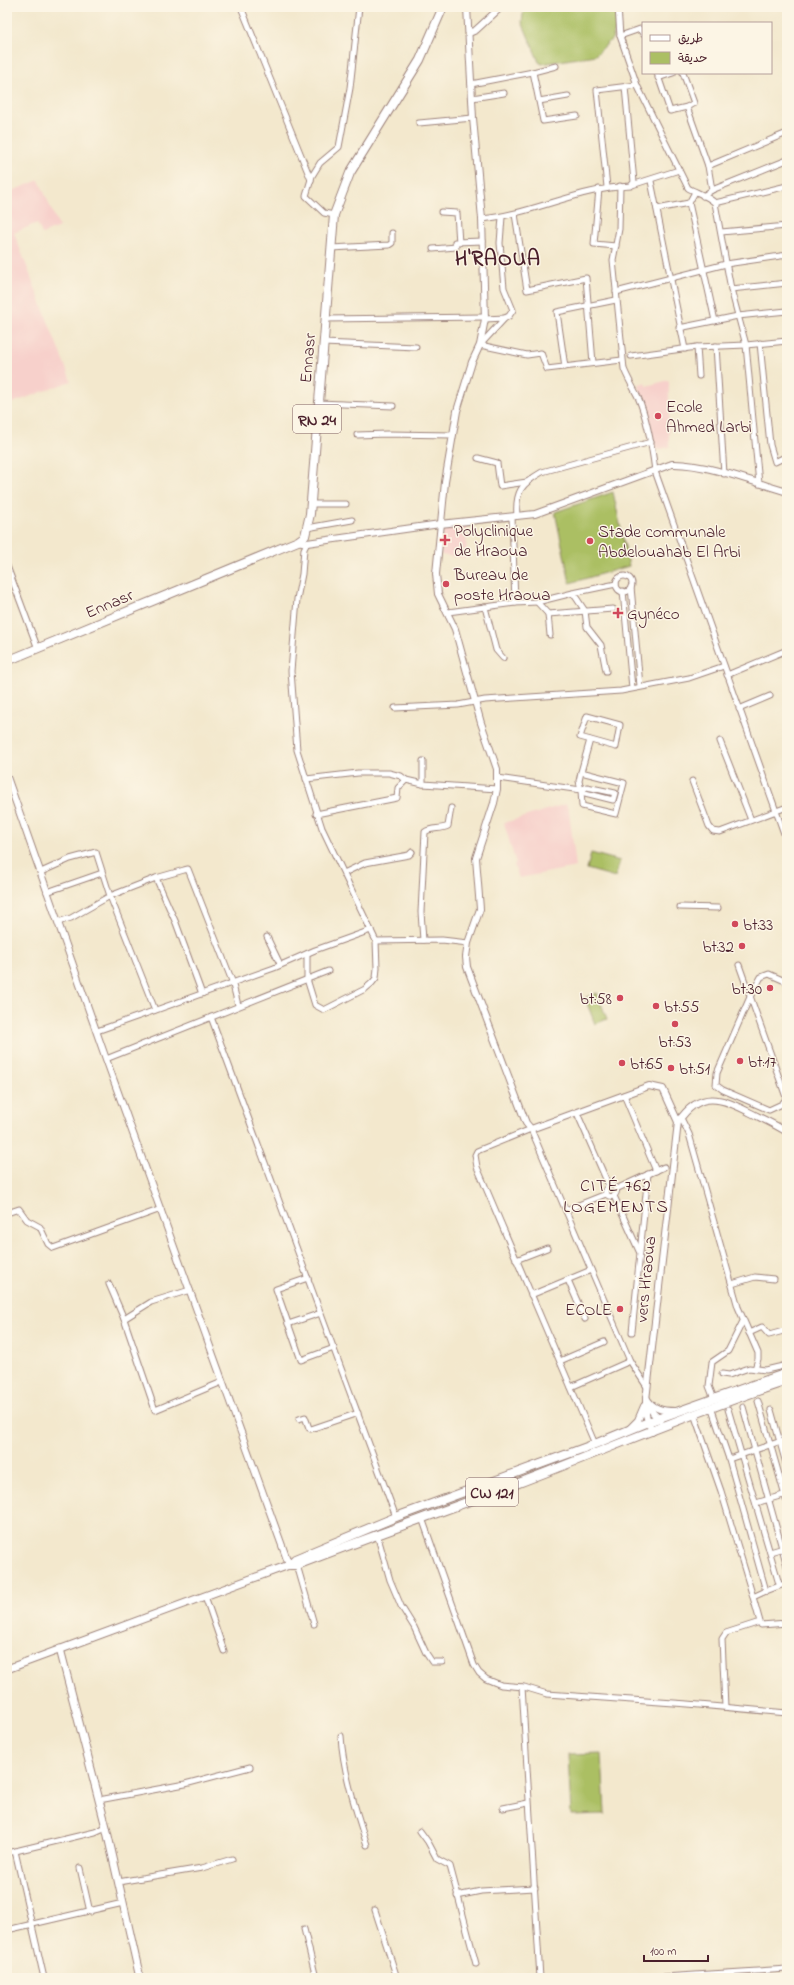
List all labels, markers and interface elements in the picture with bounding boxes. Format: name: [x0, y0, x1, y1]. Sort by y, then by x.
legend: [642, 22, 772, 74]
text: طريق: [678, 30, 703, 48]
text: حديقة: [678, 50, 707, 68]
district label: H'RAOUA: [455, 245, 541, 275]
street label: Ennasr: [294, 331, 323, 384]
place label: Ecole Ahmed Larbi: [666, 395, 752, 440]
road number: RN 24: [293, 405, 341, 433]
marker: Ecole Ahmed Larbi: [653, 411, 663, 421]
place label: Polyclinique de Hraoua: [454, 519, 534, 564]
place label: Stade communale Abdelouahab El Arbi: [598, 520, 741, 565]
marker: Polyclinique de Hraoua: [439, 534, 451, 546]
marker: Stade communale Abdelouahab El Arbi: [585, 536, 595, 546]
place label: Bureau de poste Hraoua: [453, 563, 550, 608]
marker: Bureau de poste Hraoua: [441, 579, 451, 589]
street label: Ennasr: [82, 583, 138, 626]
place label: Gynéco: [627, 602, 680, 628]
marker: Gynéco: [612, 607, 624, 619]
place label: bt:33: [743, 913, 773, 938]
marker: bt:33: [730, 919, 740, 929]
place label: bt:32: [702, 935, 734, 960]
marker: bt:32: [737, 941, 747, 951]
place label: bt:30: [732, 977, 762, 1002]
marker: bt:30: [765, 983, 775, 993]
place label: bt:58: [580, 987, 612, 1012]
marker: bt:58: [615, 993, 625, 1003]
place label: bt:55: [664, 995, 700, 1020]
marker: bt:55: [651, 1001, 661, 1011]
marker: bt:53: [670, 1019, 680, 1029]
place label: bt:53: [659, 1030, 691, 1055]
place label: bt:17: [748, 1050, 777, 1075]
place label: bt:65: [630, 1052, 664, 1077]
marker: bt:17: [735, 1056, 745, 1066]
place label: bt:51: [679, 1057, 711, 1082]
marker: bt:65: [617, 1058, 627, 1068]
marker: bt:51: [666, 1063, 676, 1073]
district label: CITÉ 762 LOGEMENTS: [563, 1174, 669, 1221]
street label: vers H'raoua: [630, 1235, 663, 1324]
place label: ECOLE: [565, 1298, 612, 1323]
marker: ECOLE: [615, 1304, 625, 1314]
road number: CW 121: [466, 1478, 518, 1506]
scale bar: [644, 1937, 708, 1963]
text: 100 m: [650, 1943, 677, 1961]

